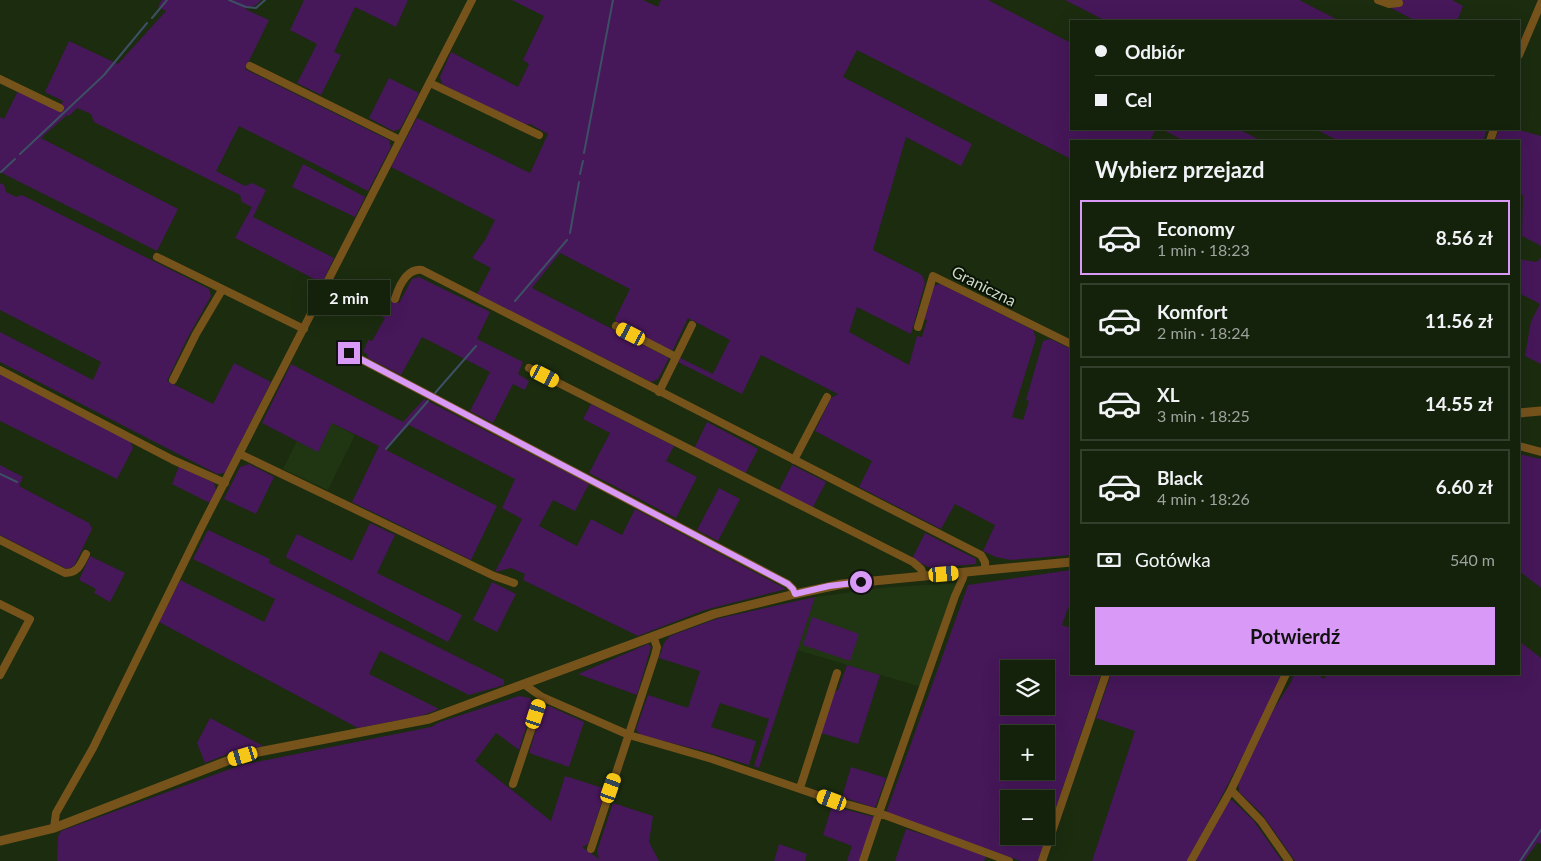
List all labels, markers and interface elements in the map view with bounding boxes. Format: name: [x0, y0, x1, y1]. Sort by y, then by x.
text: Odbiór: [1125, 40, 1185, 63]
text: Cel: [1125, 88, 1152, 111]
text: Wybierz przejazd: [1095, 156, 1264, 183]
icon: car: [1097, 215, 1142, 260]
text: Economy: [1157, 217, 1235, 240]
text: 8.56 zł: [1436, 226, 1493, 249]
text: 1 min · 18:23: [1157, 240, 1250, 259]
street label: Graniczna: [949, 261, 1020, 310]
callout: 2 min: [308, 280, 390, 316]
text: 2 min: [329, 288, 369, 307]
icon: car: [1097, 298, 1142, 343]
text: Komfort: [1157, 300, 1228, 323]
text: 11.56 zł: [1425, 309, 1493, 332]
car: [614, 321, 647, 347]
text: 2 min · 18:24: [1157, 323, 1250, 342]
route end: [338, 342, 360, 364]
car: [528, 363, 561, 389]
icon: car: [1097, 381, 1142, 426]
text: XL: [1157, 383, 1180, 406]
text: 14.55 zł: [1425, 392, 1493, 415]
text: 3 min · 18:25: [1157, 406, 1250, 425]
icon: car: [1097, 464, 1142, 509]
text: Black: [1157, 466, 1203, 489]
text: 6.60 zł: [1436, 475, 1493, 498]
text: 4 min · 18:26: [1157, 489, 1250, 508]
icon: cash: [1095, 546, 1123, 574]
text: Gotówka: [1135, 548, 1211, 571]
text: 540 m: [1450, 550, 1495, 569]
car: [928, 565, 959, 583]
route start: [850, 571, 872, 593]
button: Potwierdź: [1095, 607, 1495, 665]
map controls: [1000, 660, 1055, 845]
button: layers: [1000, 660, 1055, 715]
car: [524, 697, 547, 731]
button: +: [1000, 725, 1055, 780]
car: [226, 744, 259, 768]
car: [599, 771, 622, 805]
car: [815, 788, 848, 812]
button: −: [1000, 790, 1055, 845]

